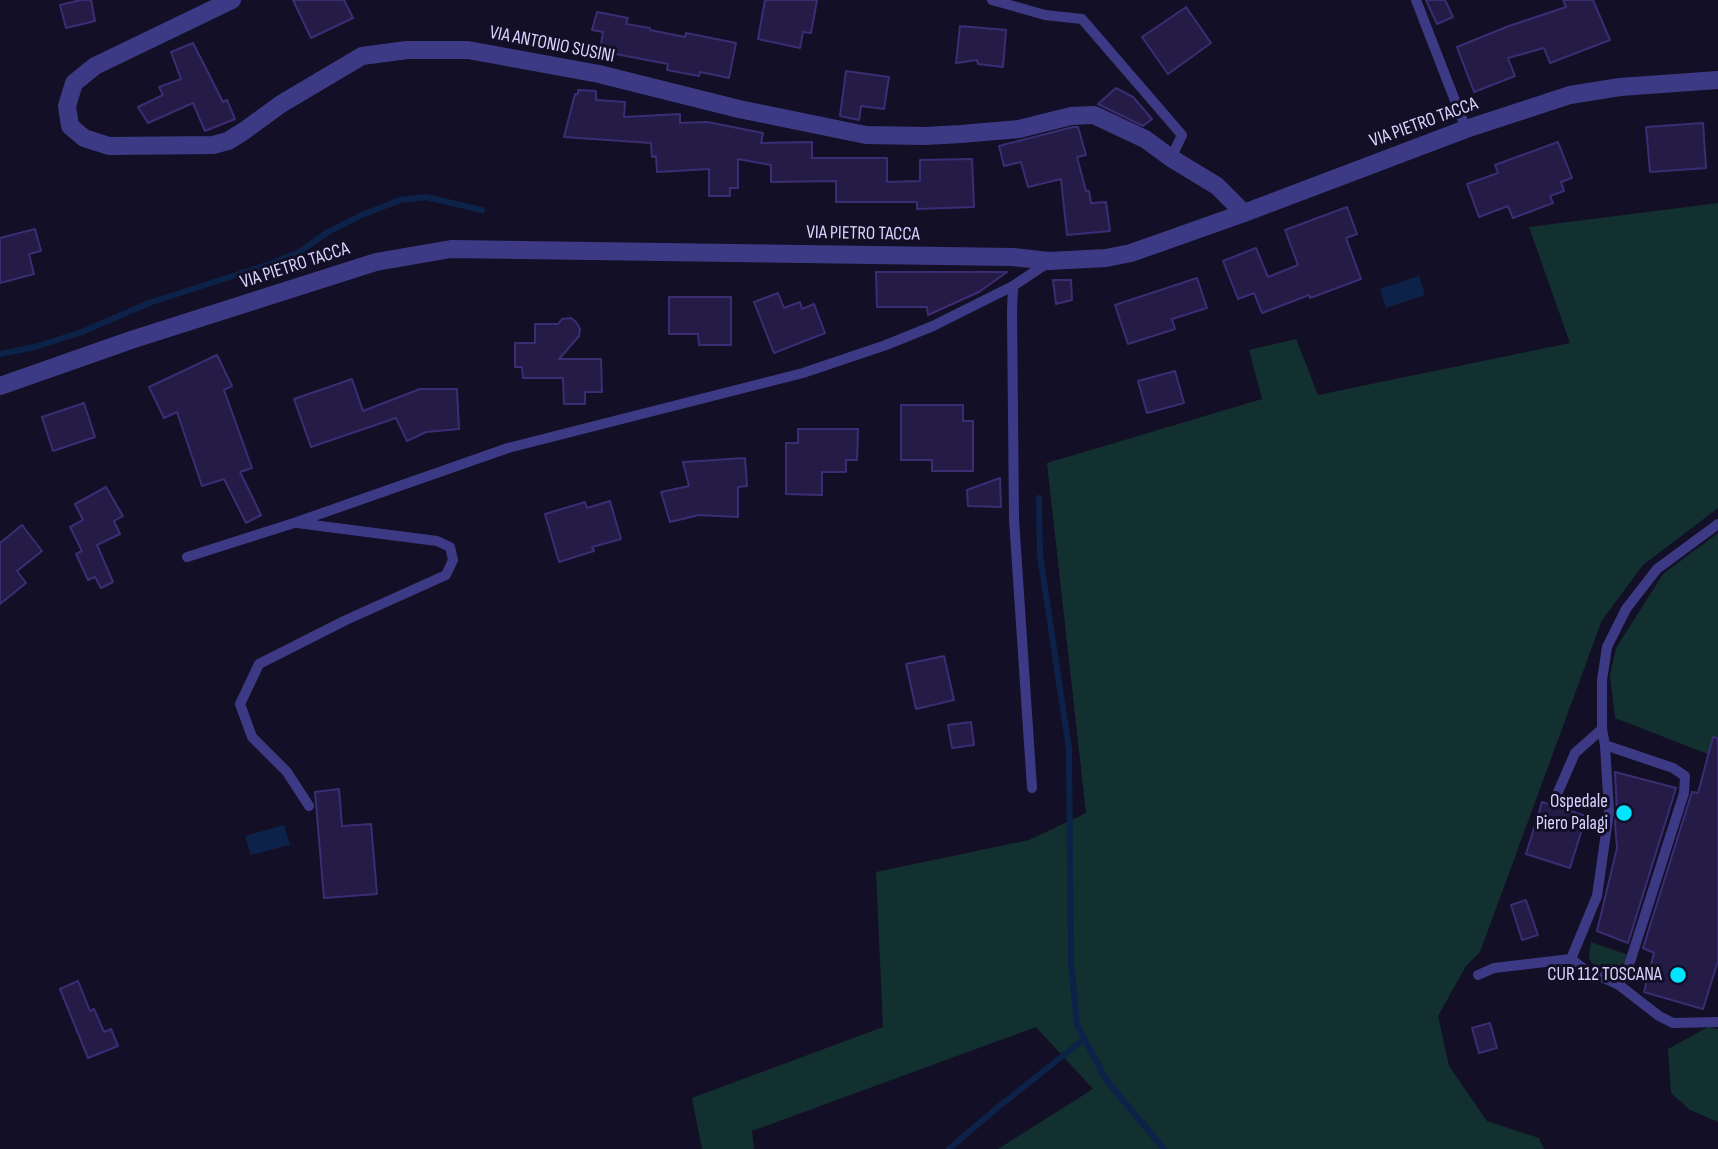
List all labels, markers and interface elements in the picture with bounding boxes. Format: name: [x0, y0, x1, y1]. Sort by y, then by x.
street label: VIA ANTONIO SUSINI: [487, 22, 617, 68]
street label: VIA PIETRO TACCA: [1367, 93, 1481, 153]
street label: VIA PIETRO TACCA: [806, 222, 920, 246]
street label: VIA PIETRO TACCA: [238, 238, 352, 294]
place label: Ospedale Piero Palagi: [1536, 791, 1608, 835]
marker: Ospedale Piero Palagi: [1614, 803, 1634, 823]
place label: CUR 112 TOSCANA: [1547, 964, 1662, 986]
marker: CUR 112 TOSCANA: [1668, 965, 1688, 985]

